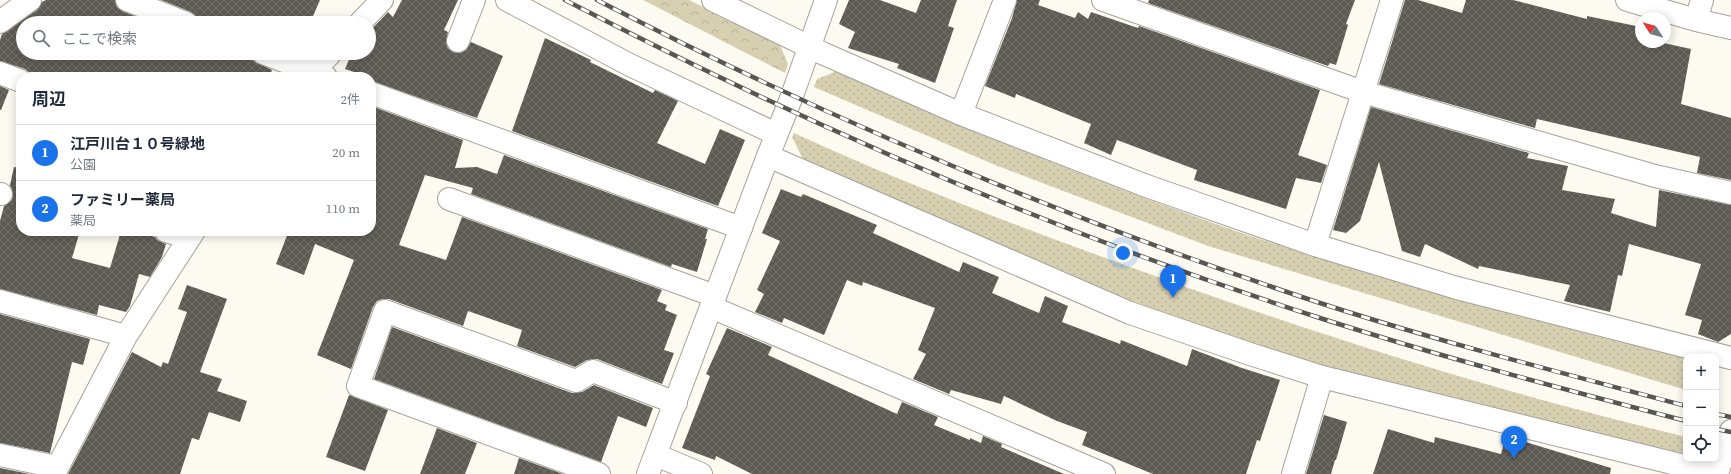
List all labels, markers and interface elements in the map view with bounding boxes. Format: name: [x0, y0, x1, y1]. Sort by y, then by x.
north arrow: [1635, 12, 1671, 48]
search box: [16, 16, 376, 60]
icon: search: [30, 27, 52, 49]
text: ここで検索: [62, 28, 137, 49]
text: 周辺: [32, 87, 66, 111]
text: 2件: [340, 91, 360, 108]
text: 江戸川台１０号緑地: [70, 133, 205, 154]
text: 1: [41, 144, 49, 161]
text: 20 m: [332, 144, 360, 161]
text: 公園: [70, 156, 96, 173]
text: ファミリー薬局: [70, 189, 175, 210]
text: 2: [41, 200, 49, 217]
text: 110 m: [326, 200, 360, 217]
text: 薬局: [70, 212, 96, 229]
your location: [1113, 243, 1133, 263]
pin: 1: [1160, 265, 1186, 298]
map controls: [1683, 354, 1719, 462]
button: +: [1683, 354, 1719, 390]
button: −: [1683, 390, 1719, 426]
pin: 2: [1501, 426, 1527, 459]
button: locate: [1683, 426, 1719, 462]

